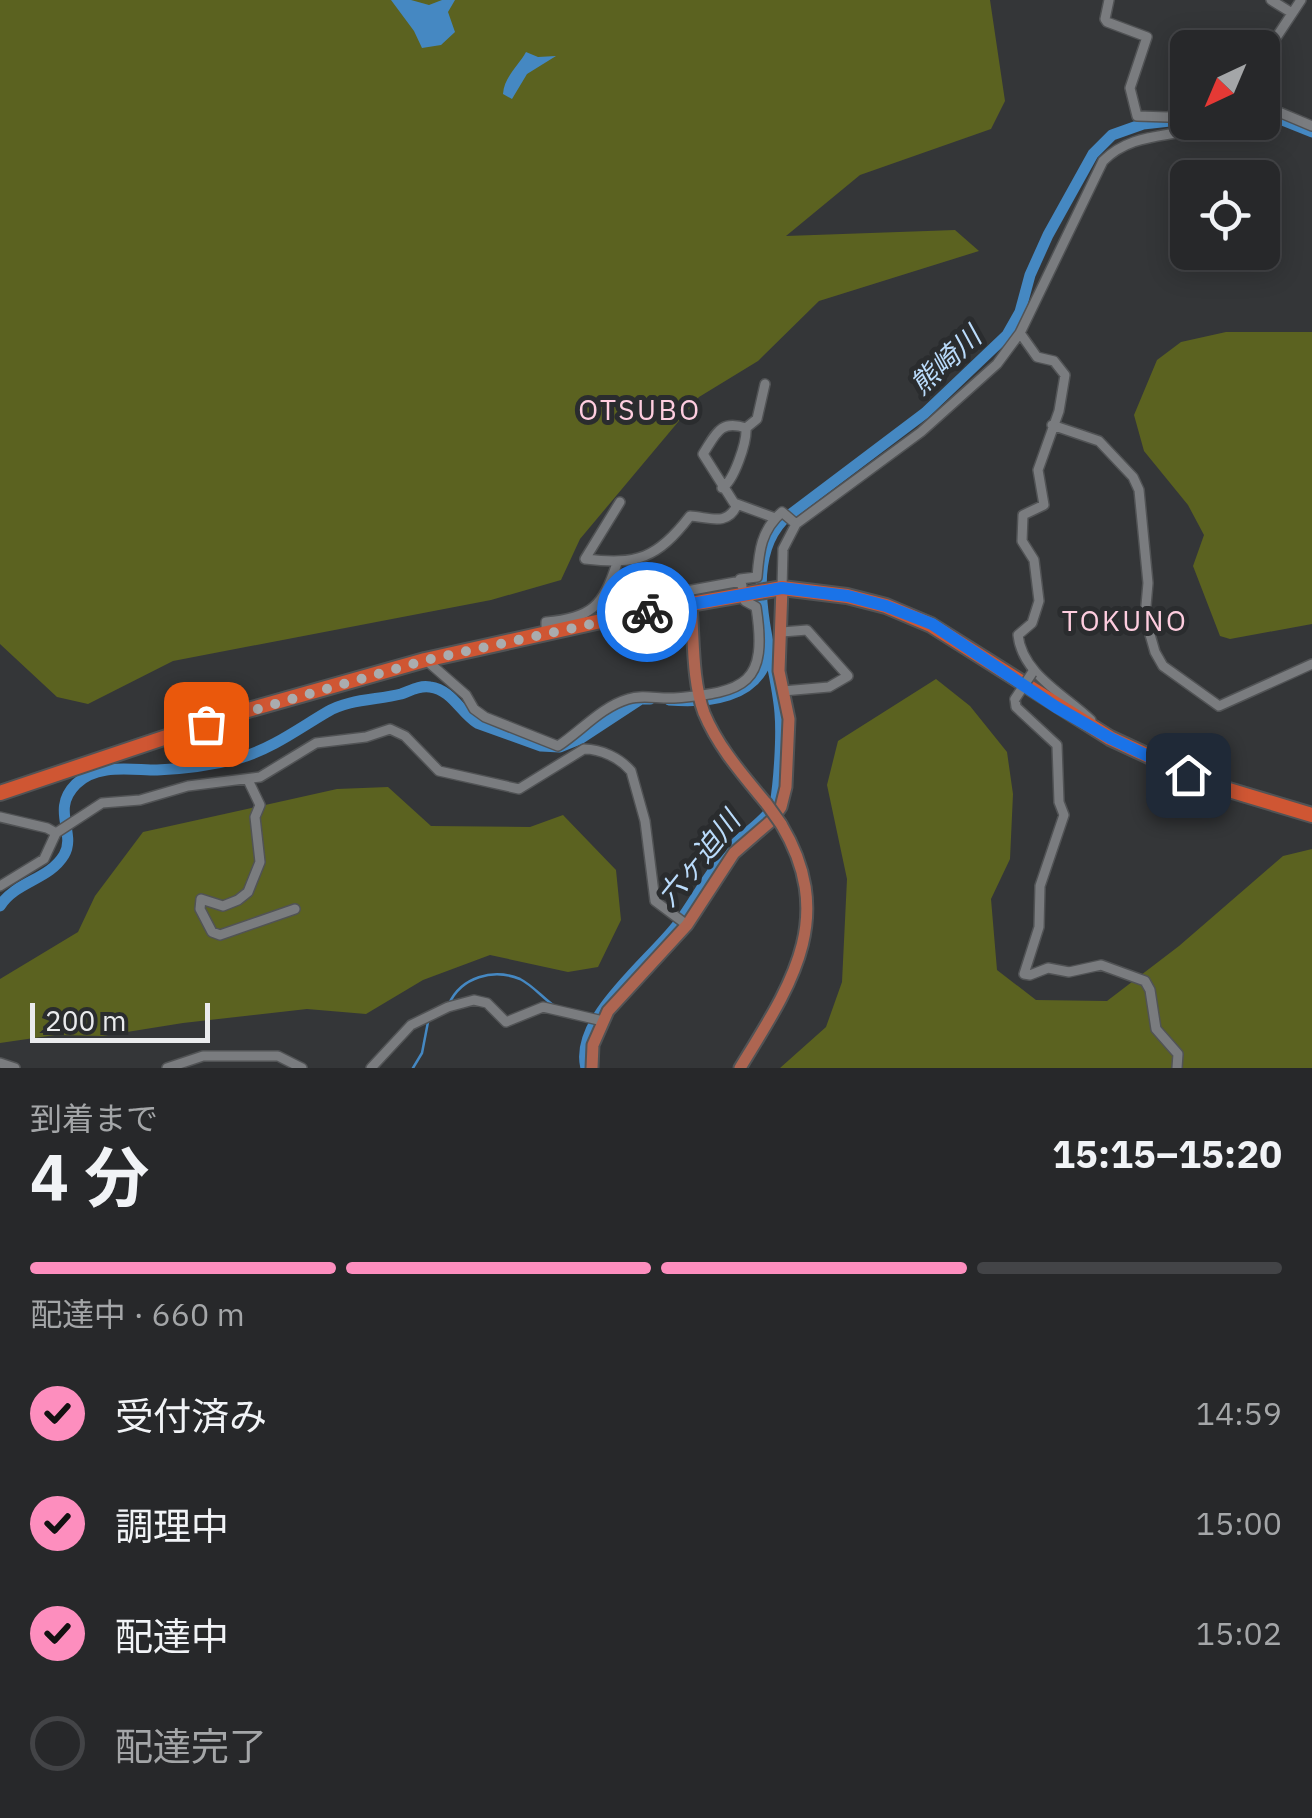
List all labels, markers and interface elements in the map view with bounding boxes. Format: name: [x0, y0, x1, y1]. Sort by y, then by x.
north arrow: [1170, 30, 1280, 140]
map controls: [1170, 30, 1280, 270]
button: locate: [1170, 160, 1280, 270]
water label: 熊崎川: [902, 316, 991, 402]
district label: OTSUBO: [578, 391, 702, 428]
courier: [597, 562, 697, 662]
icon: bike: [620, 585, 675, 640]
district label: TOKUNO: [1062, 602, 1188, 639]
pin: [164, 682, 249, 767]
icon: bag: [179, 697, 234, 752]
pin: [1146, 733, 1231, 818]
icon: home: [1161, 748, 1216, 803]
water label: 六ヶ迫川: [648, 801, 750, 913]
scale bar: [30, 998, 210, 1042]
text: 200 m: [45, 1002, 126, 1039]
text: 到着まで: [30, 1097, 158, 1139]
text: 15:15–15:20: [1052, 1129, 1282, 1178]
text: 4 分: [30, 1134, 149, 1219]
text: 配達中 · 660 m: [30, 1293, 245, 1335]
icon: check: [30, 1386, 85, 1441]
text: 受付済み: [115, 1391, 267, 1440]
text: 14:59: [1196, 1392, 1282, 1434]
icon: check: [30, 1496, 85, 1551]
text: 調理中: [115, 1501, 229, 1550]
text: 15:00: [1196, 1502, 1282, 1544]
icon: check: [30, 1606, 85, 1661]
text: 配達中: [115, 1611, 229, 1660]
text: 15:02: [1196, 1612, 1282, 1654]
text: 配達完了: [115, 1721, 267, 1770]

